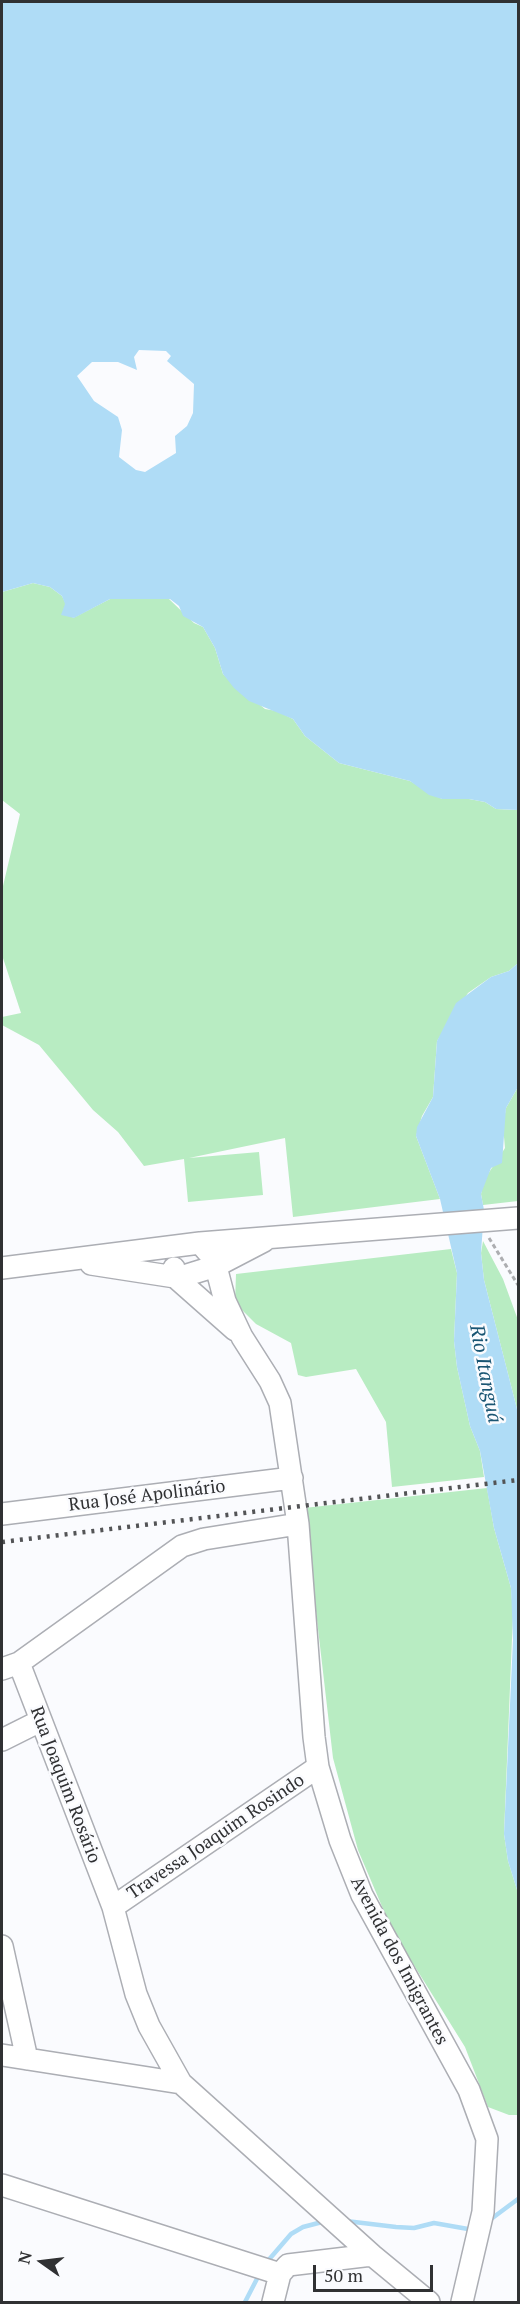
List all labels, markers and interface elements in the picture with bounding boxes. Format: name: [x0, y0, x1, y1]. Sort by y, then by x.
water label: Rio Itanguá: [464, 1323, 506, 1425]
street label: Rua José Apolinário: [67, 1476, 227, 1516]
street label: Rua Joaquim Rosário: [25, 1704, 105, 1866]
street label: Travessa Joaquim Rosindo: [123, 1770, 309, 1904]
street label: Avenida dos Imigrantes: [345, 1873, 453, 2049]
north arrow: [12, 2232, 72, 2292]
text: N: [12, 2249, 37, 2266]
scale bar: [316, 2253, 436, 2291]
text: 50 m: [324, 2263, 363, 2287]

